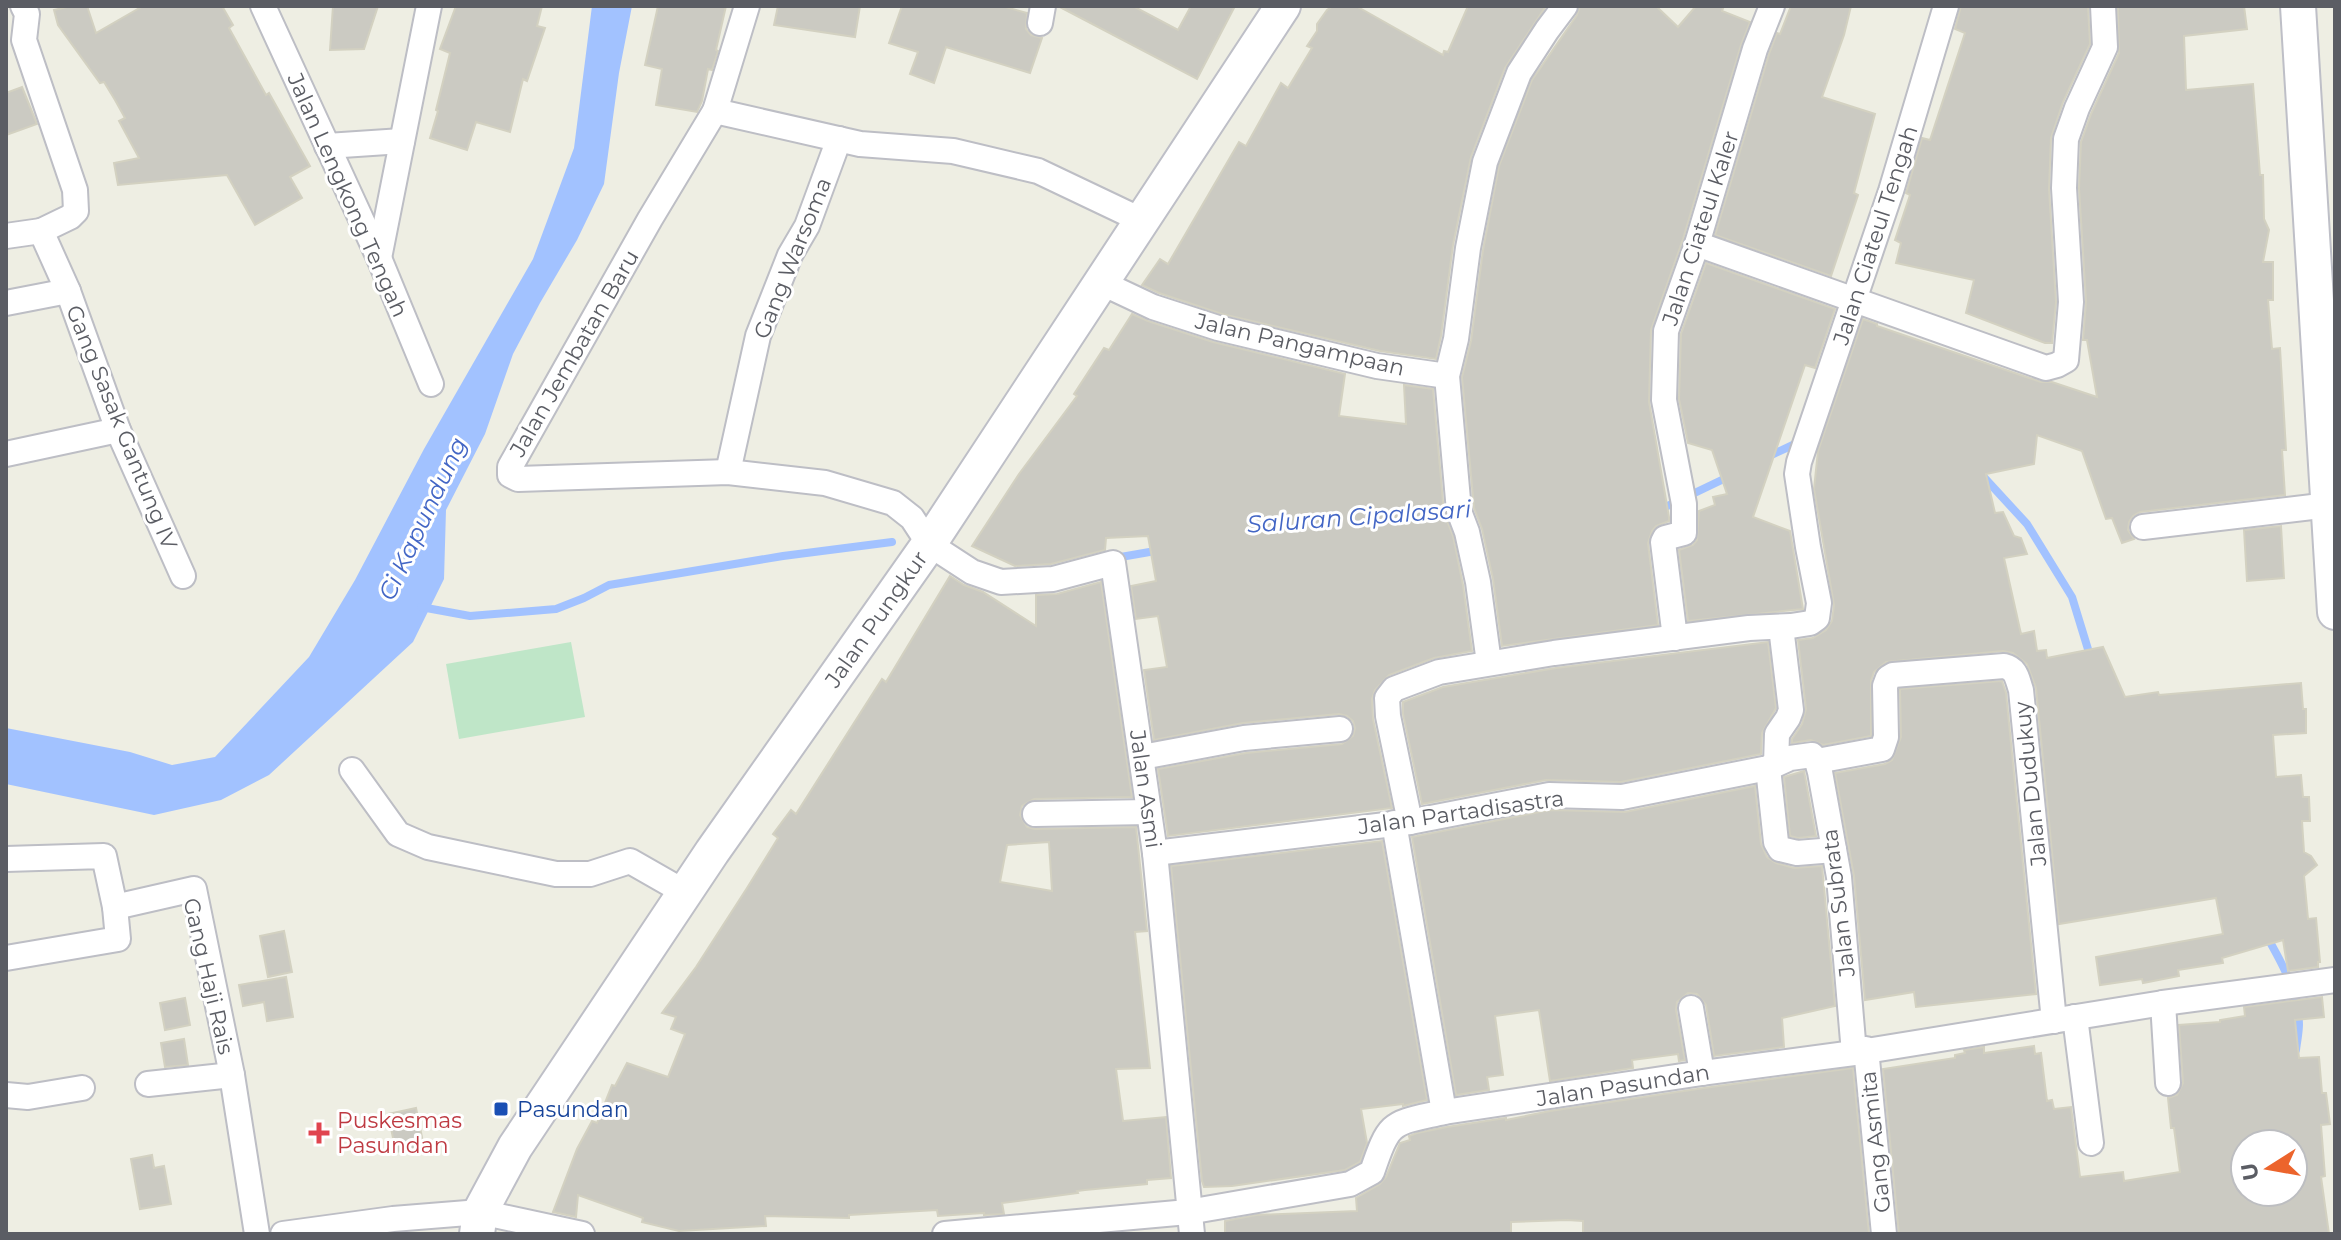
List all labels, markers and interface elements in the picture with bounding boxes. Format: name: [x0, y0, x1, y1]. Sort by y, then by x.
street label: Jalan Lengkong Tengah: [281, 68, 414, 321]
street label: Jalan Ciateul Tengah: [1827, 122, 1924, 349]
street label: Jalan Ciateul Kaler: [1656, 128, 1745, 330]
street label: Gang Warsoma: [748, 174, 837, 343]
street label: Jalan Jembatan Baru: [504, 245, 645, 462]
street label: Gang Sasak Gantung IV: [60, 301, 183, 554]
street label: Jalan Pangampaan: [1192, 307, 1407, 382]
water label: Ci Kapundung: [372, 433, 473, 605]
water label: Saluran Cipalasari: [1246, 494, 1473, 539]
street label: Jalan Pungkur: [819, 546, 934, 694]
street label: Jalan Dudukuy: [2008, 700, 2053, 869]
street label: Jalan Asmi: [1124, 727, 1167, 850]
street label: Jalan Partadisastra: [1355, 785, 1566, 840]
street label: Jalan Subrata: [1816, 827, 1861, 980]
street label: Gang Haji Rais: [177, 895, 240, 1057]
street label: Jalan Pasundan: [1533, 1058, 1712, 1113]
street label: Gang Asmita: [1855, 1070, 1896, 1214]
place label: Pasundan: [517, 1096, 629, 1123]
marker: Pasundan: [492, 1100, 510, 1118]
place label: Puskesmas Pasundan: [337, 1107, 462, 1159]
marker: Puskesmas Pasundan: [308, 1122, 330, 1144]
north arrow: [2229, 1128, 2309, 1208]
text: U: [2235, 1161, 2265, 1183]

